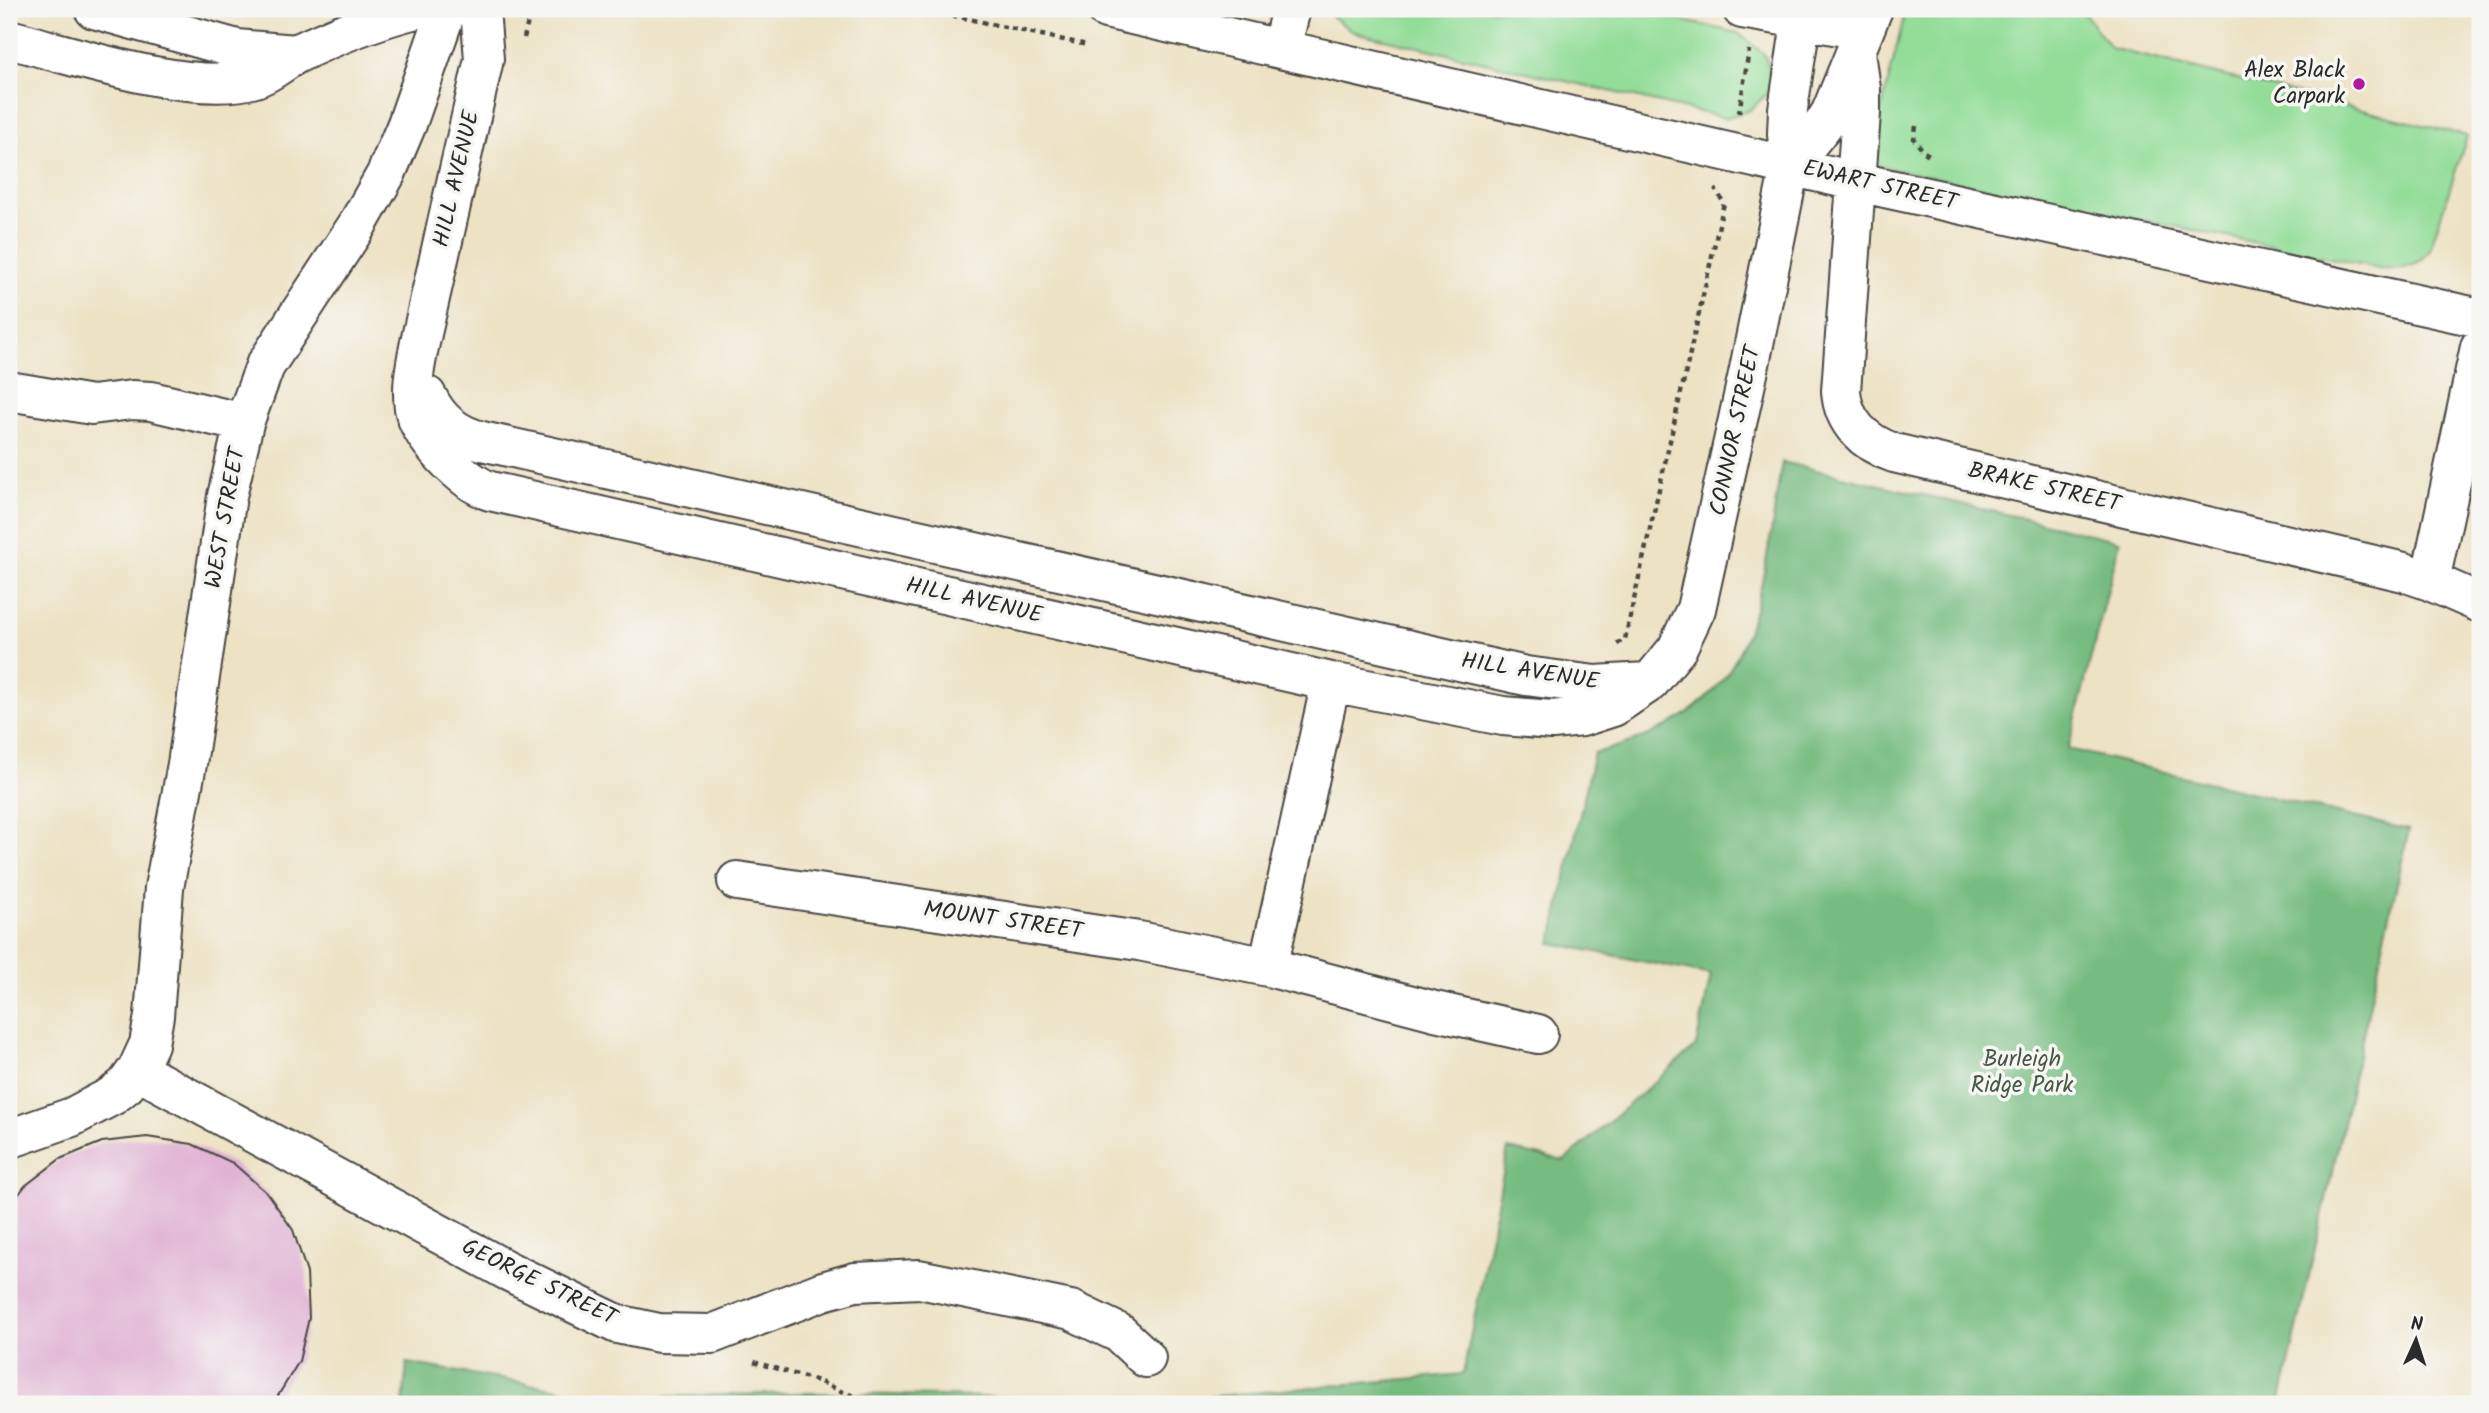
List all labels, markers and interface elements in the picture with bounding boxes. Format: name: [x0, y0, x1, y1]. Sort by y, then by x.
place label: Alex Black Carpark: [2244, 53, 2345, 115]
marker: Alex Black Carpark: [2351, 76, 2367, 92]
street label: HILL AVENUE: [424, 107, 490, 251]
street label: EWART STREET: [1799, 151, 1962, 222]
street label: CONNOR STREET: [1700, 341, 1772, 519]
street label: WEST STREET: [196, 443, 256, 591]
street label: BRAKE STREET: [1964, 453, 2125, 523]
street label: HILL AVENUE: [902, 568, 1046, 634]
street label: HILL AVENUE: [1458, 643, 1602, 701]
street label: MOUNT STREET: [921, 892, 1087, 950]
park label: Burleigh Ridge Park: [1971, 1042, 2073, 1104]
street label: GEORGE STREET: [455, 1230, 624, 1337]
north arrow: [2380, 1304, 2450, 1374]
text: N: [2410, 1310, 2424, 1340]

